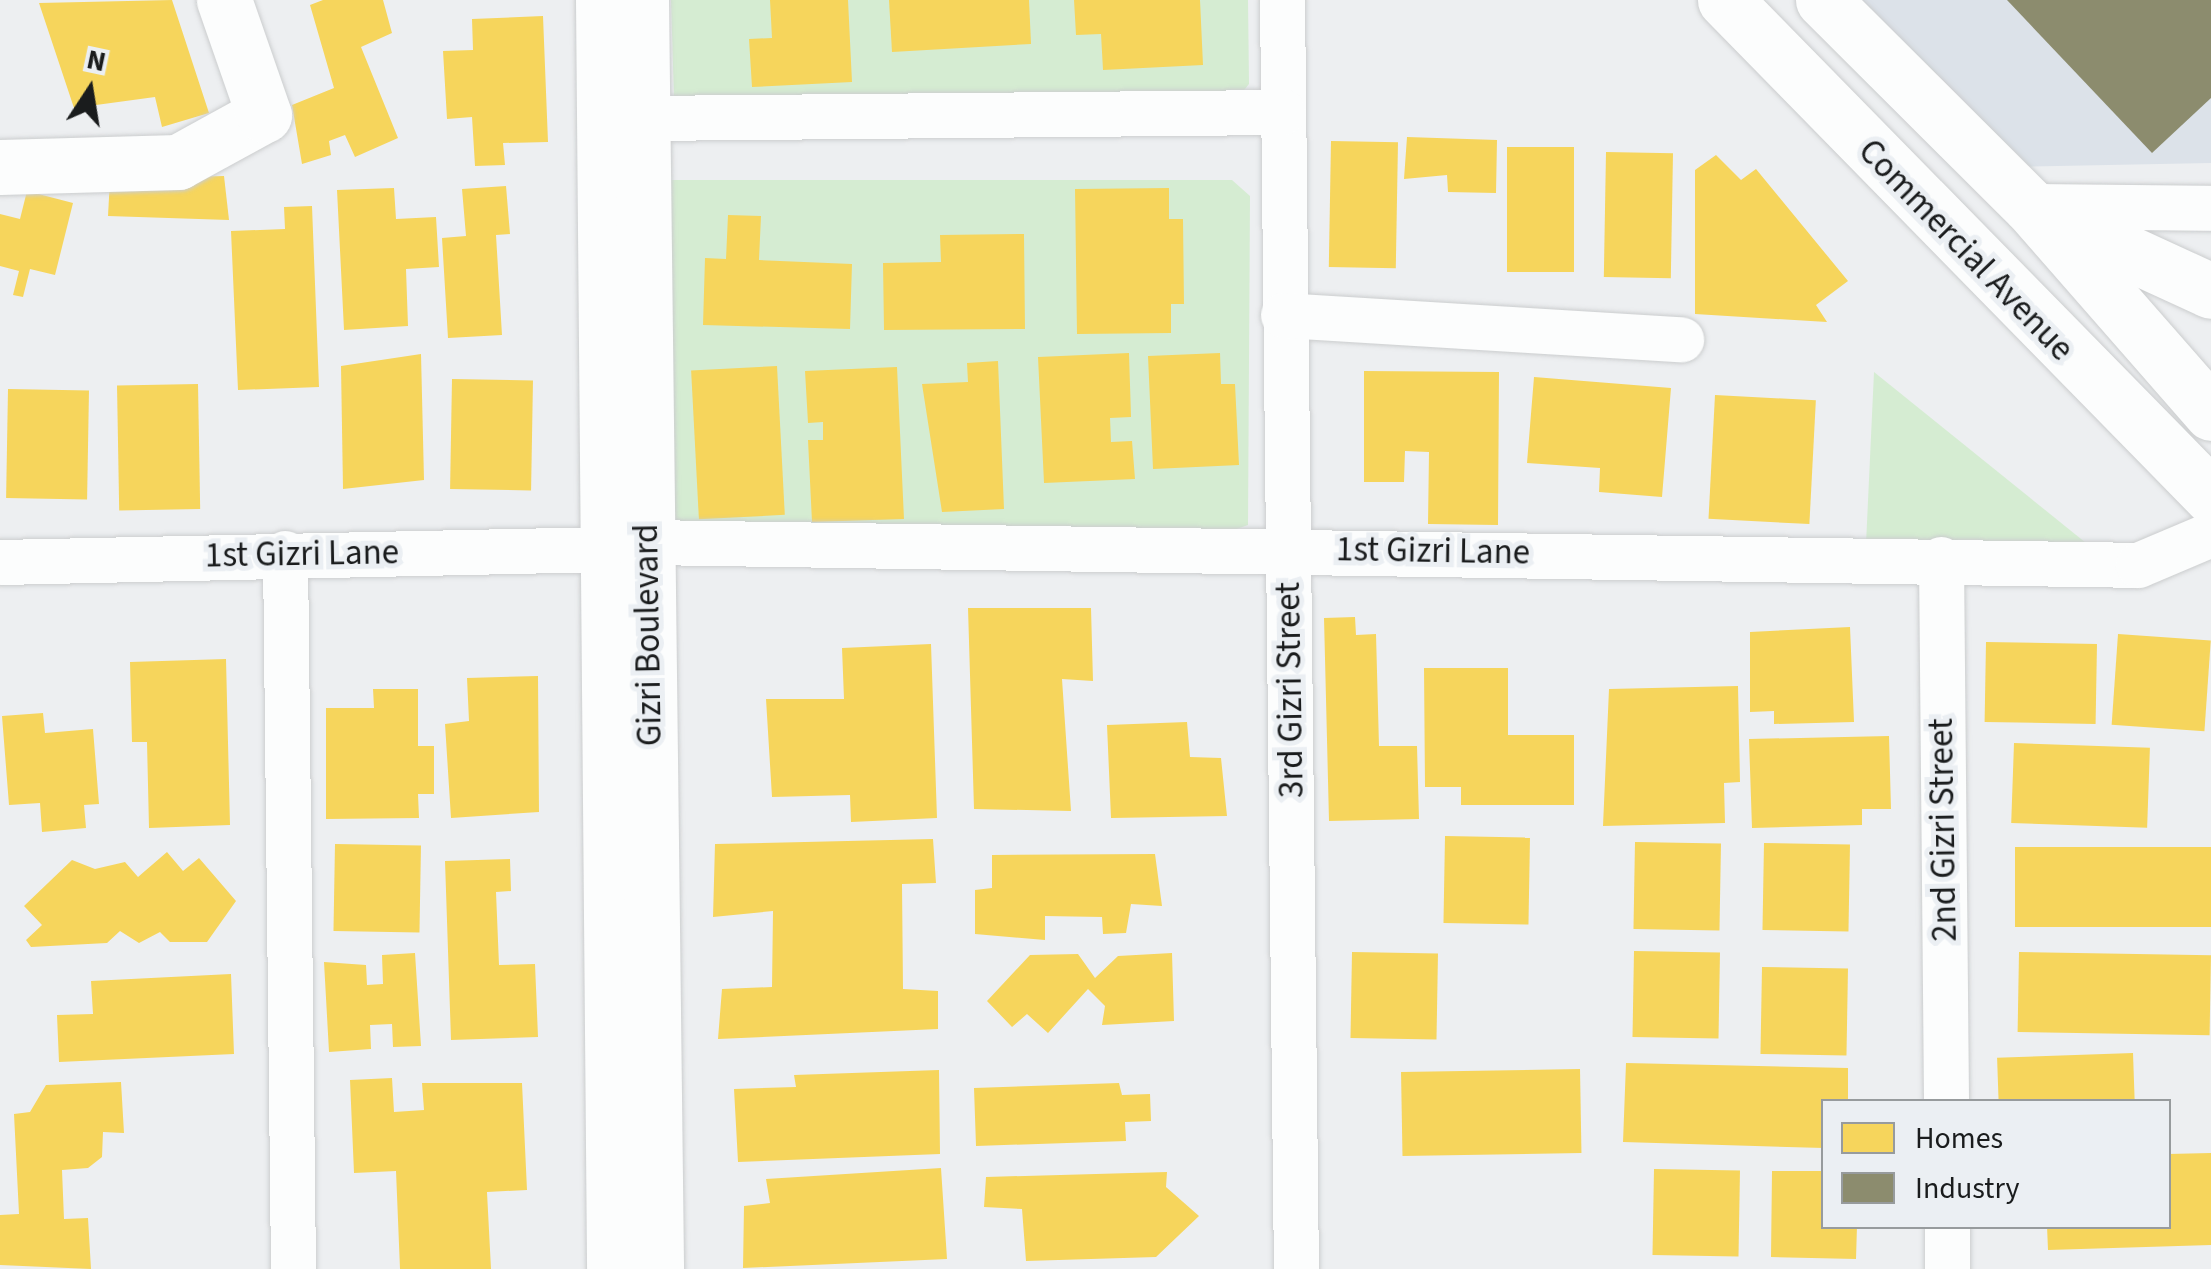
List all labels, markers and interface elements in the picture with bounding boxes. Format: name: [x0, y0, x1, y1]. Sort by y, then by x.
text: N: [83, 39, 110, 82]
north arrow: [40, 40, 140, 140]
street label: Commercial Avenue: [1849, 130, 2083, 370]
street label: Gizri Boulevard: [625, 523, 671, 747]
street label: 1st Gizri Lane: [1336, 528, 1530, 574]
street label: 1st Gizri Lane: [205, 531, 399, 577]
street label: 3rd Gizri Street: [1267, 582, 1313, 798]
street label: 2nd Gizri Street: [1920, 718, 1966, 942]
legend: [1821, 1099, 2171, 1229]
text: Homes: [1915, 1117, 2003, 1160]
text: Industry: [1915, 1167, 2020, 1210]

